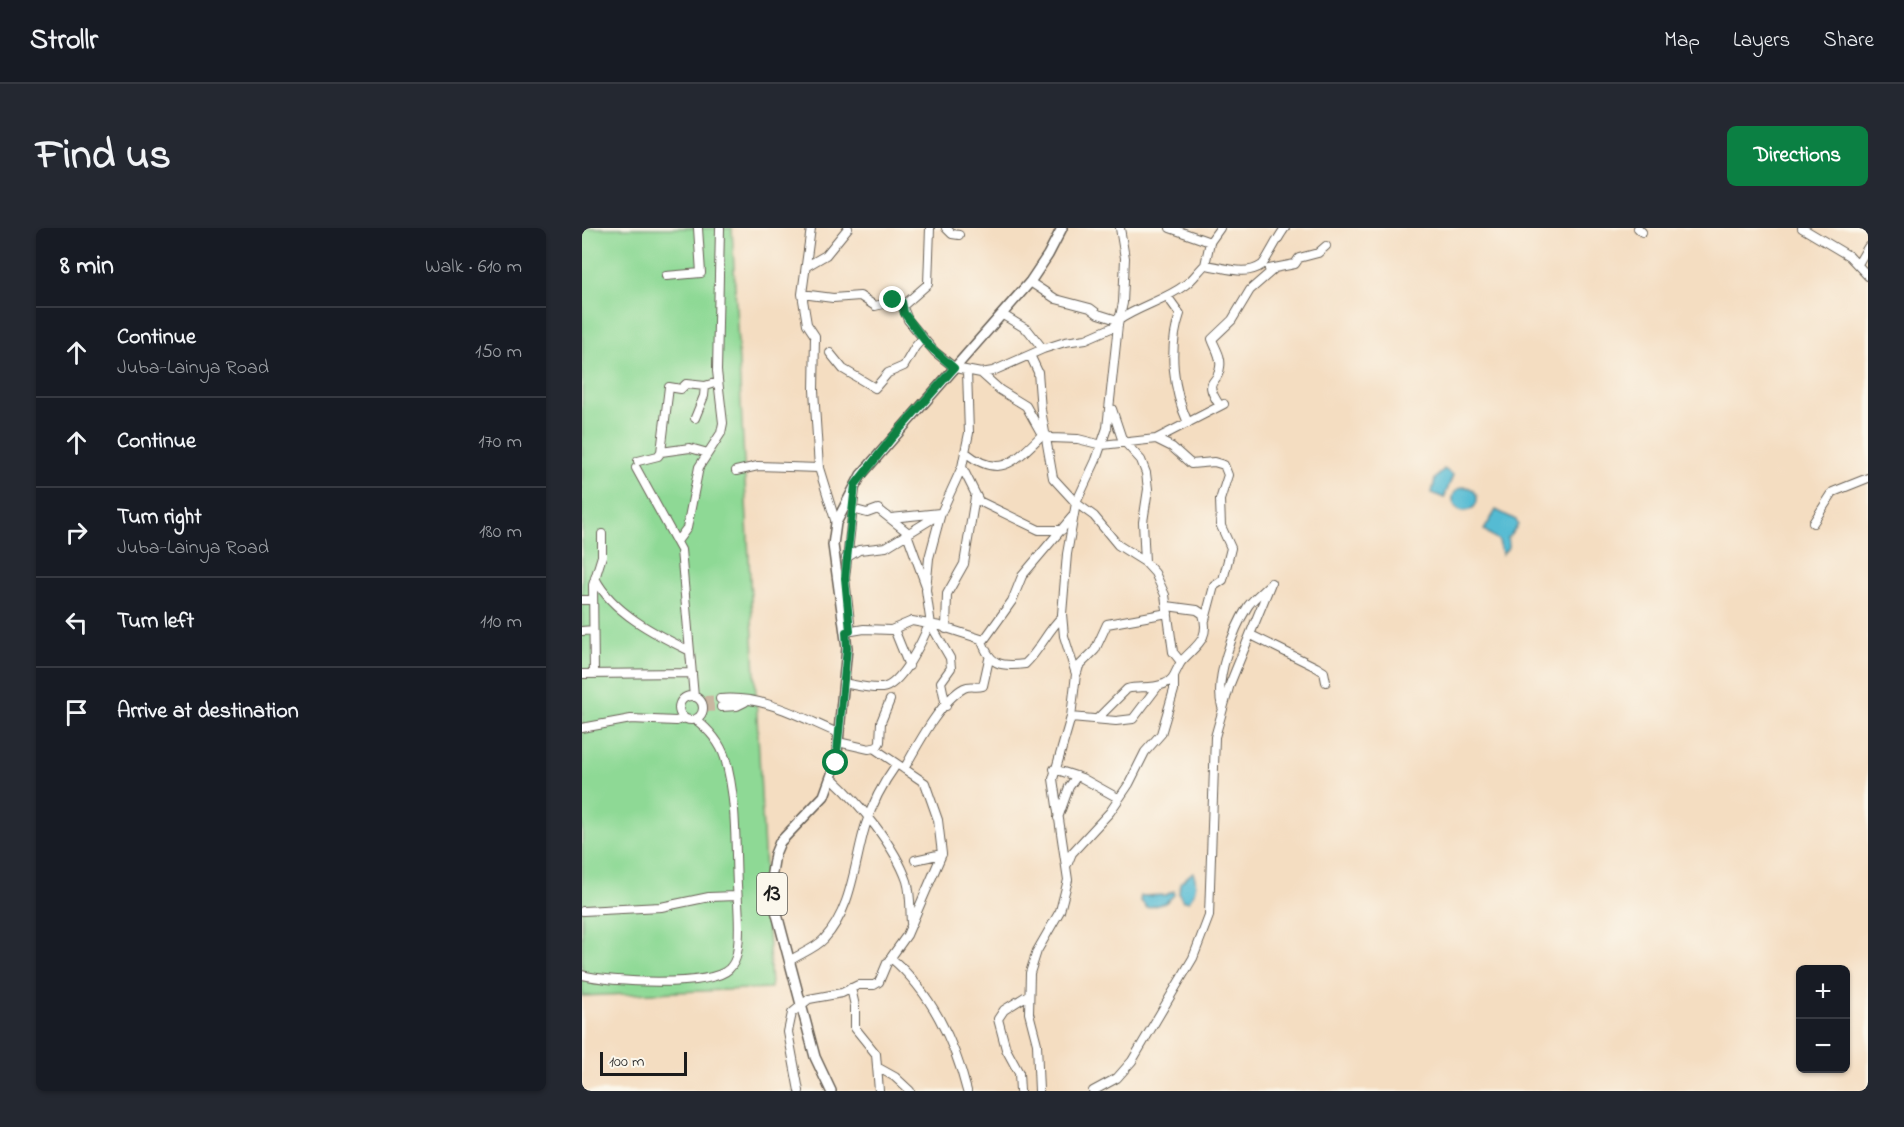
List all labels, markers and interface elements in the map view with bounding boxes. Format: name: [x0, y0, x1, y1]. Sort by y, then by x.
text: Strollr: [30, 21, 98, 62]
text: Map: [1664, 26, 1700, 56]
text: Layers: [1733, 26, 1790, 56]
text: Share: [1823, 26, 1874, 56]
text: Find us: [36, 126, 171, 187]
button: Directions: [1727, 126, 1868, 186]
text: 8 min: [60, 248, 114, 286]
text: Walk · 610 m: [425, 253, 522, 282]
route end: [879, 286, 905, 312]
text: Continue: [117, 322, 196, 354]
icon: ahead: [60, 336, 93, 369]
text: 150 m: [475, 338, 522, 367]
text: Juba-Lainya Road: [117, 354, 269, 383]
icon: ahead: [60, 426, 93, 459]
text: Continue: [117, 426, 196, 458]
text: 170 m: [478, 428, 522, 457]
text: Turn right: [117, 502, 202, 534]
icon: right: [60, 516, 93, 549]
text: 180 m: [479, 518, 522, 547]
text: Juba-Lainya Road: [117, 534, 269, 563]
icon: left: [60, 606, 93, 639]
text: Turn left: [117, 606, 194, 638]
text: 110 m: [480, 608, 522, 637]
icon: arrive: [60, 696, 93, 729]
text: Arrive at destination: [117, 696, 299, 728]
route start: [822, 749, 848, 775]
road number: 13: [757, 873, 787, 915]
map controls: [1796, 965, 1850, 1073]
button: +: [1796, 965, 1850, 1019]
button: −: [1796, 1019, 1850, 1073]
scale bar: [600, 1049, 687, 1076]
text: 100 m: [609, 1050, 644, 1074]

